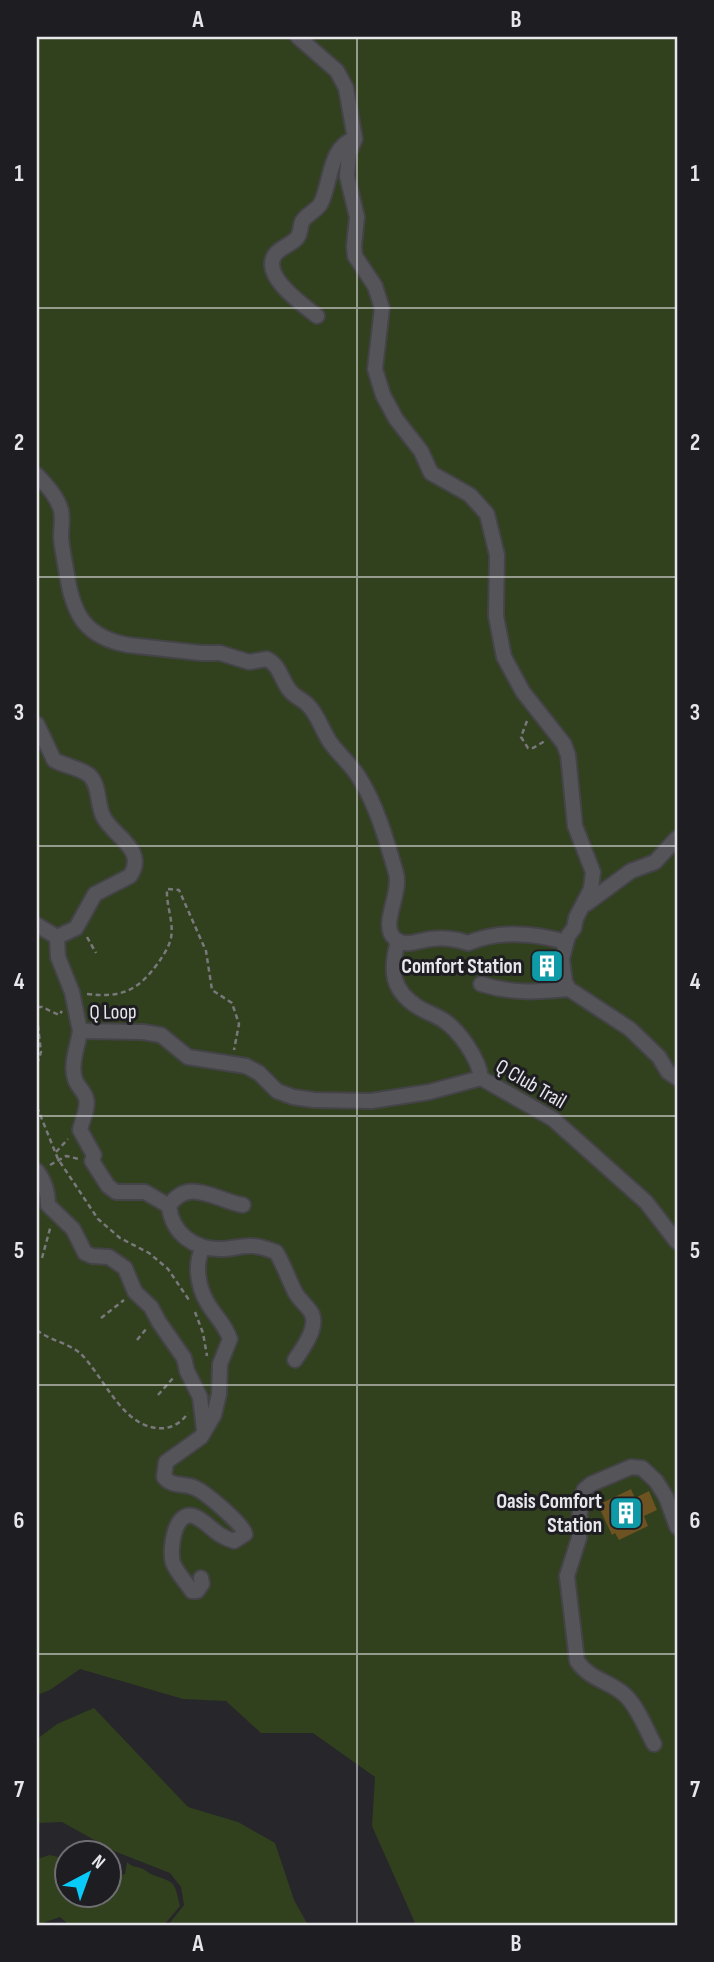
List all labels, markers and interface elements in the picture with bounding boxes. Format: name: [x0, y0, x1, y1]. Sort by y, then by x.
text: A: [192, 6, 205, 34]
text: B: [511, 6, 522, 34]
text: 1: [14, 160, 24, 188]
text: 1: [690, 160, 700, 188]
text: 2: [14, 429, 24, 457]
text: 2: [690, 429, 700, 457]
text: 3: [14, 699, 24, 727]
text: 3: [690, 699, 700, 727]
building icon: Comfort Station: [528, 947, 566, 985]
place label: Comfort Station: [401, 954, 522, 979]
text: 4: [14, 968, 25, 996]
text: 4: [690, 968, 701, 996]
street label: Q Loop: [89, 999, 137, 1025]
street label: Q Club Trail: [491, 1054, 571, 1114]
text: 5: [14, 1237, 24, 1265]
text: 5: [690, 1237, 700, 1265]
place label: Oasis Comfort Station: [496, 1489, 602, 1538]
building icon: Oasis Comfort Station: [607, 1494, 645, 1532]
text: 6: [14, 1507, 24, 1535]
text: 6: [690, 1507, 700, 1535]
text: 7: [14, 1776, 24, 1804]
text: 7: [690, 1776, 700, 1804]
north arrow: [52, 1840, 122, 1910]
text: N: [87, 1850, 110, 1874]
text: A: [192, 1930, 205, 1958]
text: B: [511, 1930, 522, 1958]

